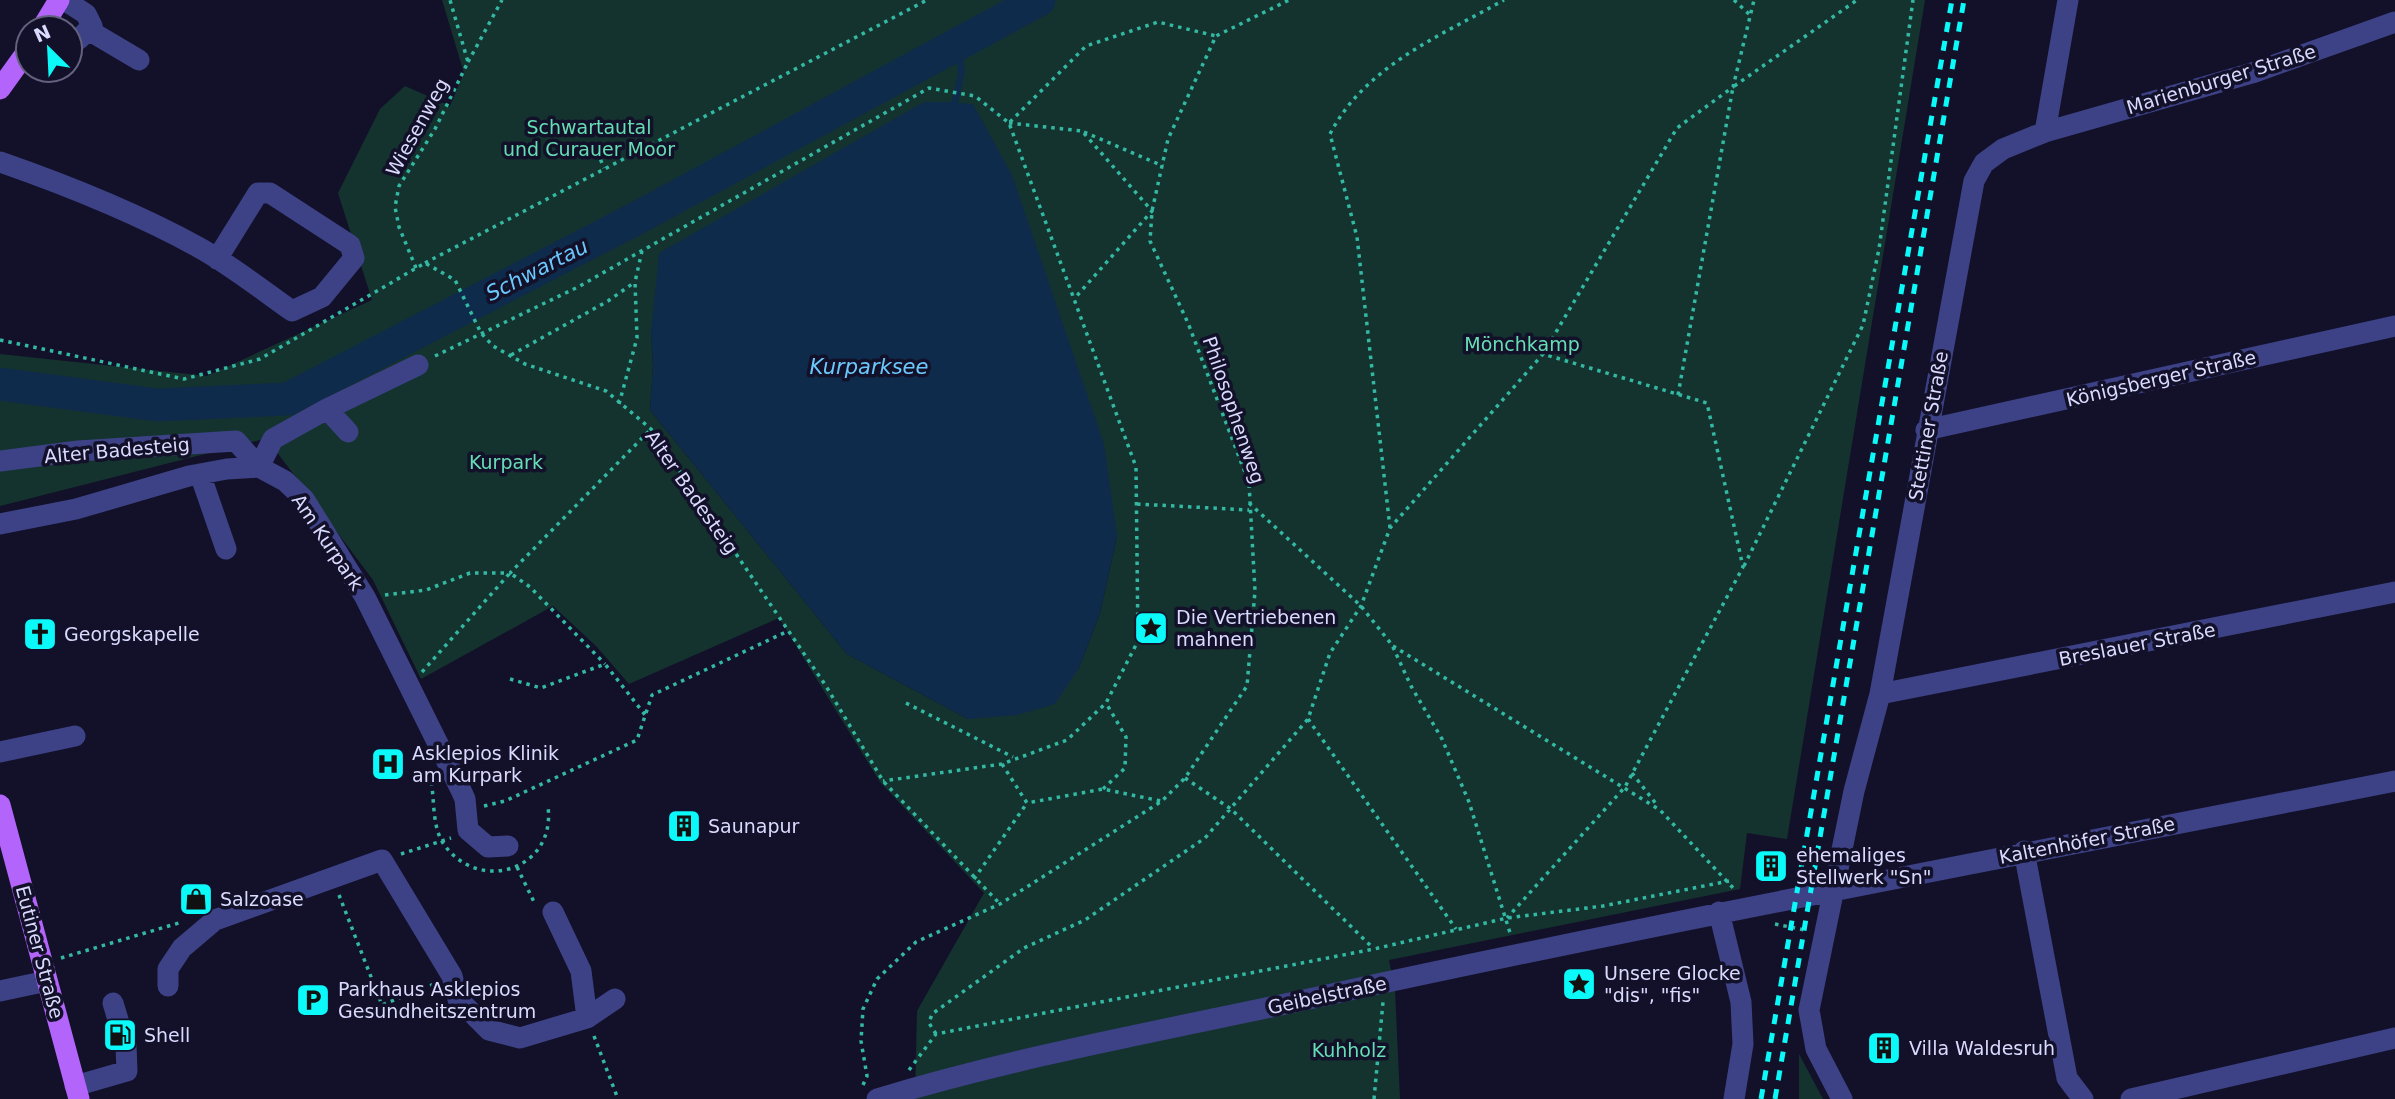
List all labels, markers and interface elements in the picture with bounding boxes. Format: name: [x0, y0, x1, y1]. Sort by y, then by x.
north arrow: [14, 14, 84, 84]
text: N: [30, 20, 54, 47]
street label: Marienburger Straße: [2124, 40, 2318, 118]
street label: Wiesenweg: [381, 74, 453, 180]
park label: Schwartautal und Curauer Moor: [503, 116, 675, 160]
water label: Schwartau: [482, 234, 592, 306]
street label: Philosophenweg: [1198, 333, 1270, 487]
park label: Mönchkamp: [1464, 333, 1580, 355]
street label: Königsberger Straße: [2064, 345, 2258, 411]
street label: Stettiner Straße: [1904, 349, 1952, 503]
water label: Kurparksee: [810, 355, 928, 379]
street label: Alter Badesteig: [641, 426, 743, 558]
street label: Alter Badesteig: [43, 433, 191, 467]
park label: Kurpark: [469, 451, 543, 473]
street label: Am Kurpark: [288, 490, 368, 594]
place label: Die Vertriebenen mahnen: [1176, 606, 1336, 650]
place icon: Die Vertriebenen mahnen: [1132, 609, 1170, 647]
church icon: Georgskapelle: [21, 615, 59, 653]
street label: Breslauer Straße: [2057, 618, 2217, 670]
place label: Georgskapelle: [64, 623, 200, 645]
place label: Asklepios Klinik am Kurpark: [412, 742, 559, 786]
hospital icon: Asklepios Klinik am Kurpark: [369, 745, 407, 783]
building icon: Saunapur: [665, 807, 703, 845]
street label: Kaltenhöfer Straße: [1997, 812, 2177, 868]
place label: Saunapur: [708, 815, 800, 837]
place label: ehemaliges Stellwerk "Sn": [1796, 844, 1931, 888]
building icon: ehemaliges Stellwerk "Sn": [1752, 847, 1790, 885]
shop icon: Salzoase: [177, 880, 215, 918]
street label: Eutiner Straße: [12, 883, 68, 1021]
place label: Salzoase: [220, 888, 304, 910]
place label: Unsere Glocke "dis", "fis": [1604, 962, 1741, 1006]
place icon: Unsere Glocke "dis", "fis": [1560, 965, 1598, 1003]
street label: Geibelstraße: [1265, 972, 1389, 1018]
place label: Parkhaus Asklepios Gesundheitszentrum: [338, 978, 536, 1022]
parking icon: Parkhaus Asklepios Gesundheitszentrum: [294, 981, 332, 1019]
fuel station icon: Shell: [101, 1016, 139, 1054]
place label: Shell: [144, 1024, 190, 1046]
building icon: Villa Waldesruh: [1865, 1029, 1903, 1067]
place label: Villa Waldesruh: [1909, 1037, 2055, 1059]
park label: Kuhholz: [1312, 1039, 1386, 1061]

